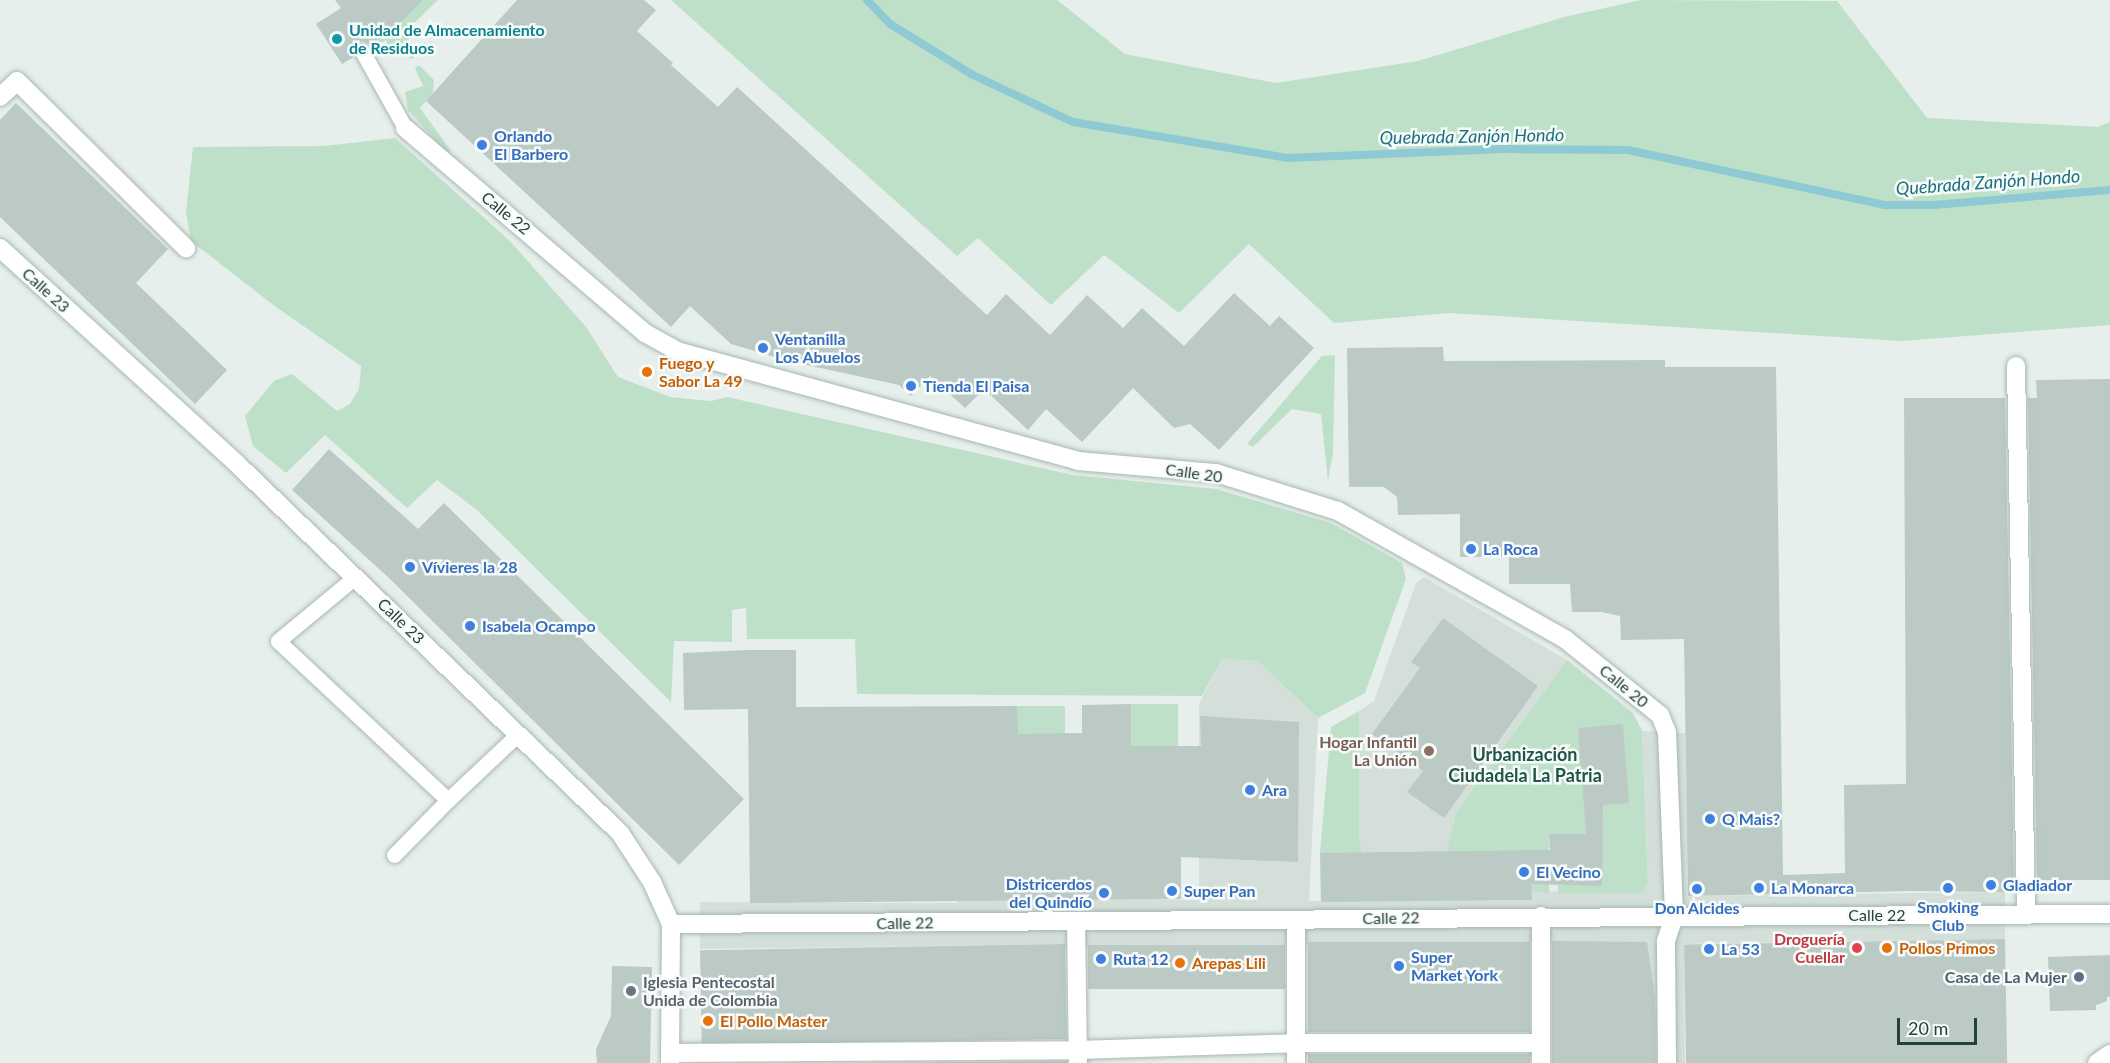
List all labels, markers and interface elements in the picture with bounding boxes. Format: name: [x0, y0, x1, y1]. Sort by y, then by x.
place label: Unidad de Almacenamiento de Residuos: [349, 20, 545, 58]
marker: Unidad de Almacenamiento de Residuos: [330, 32, 344, 46]
water label: Quebrada Zanjón Hondo: [1379, 124, 1565, 148]
place label: Orlando El Barbero: [494, 126, 568, 164]
marker: Orlando El Barbero: [475, 138, 489, 152]
water label: Quebrada Zanjón Hondo: [1895, 165, 2081, 199]
street label: Calle 22: [478, 188, 534, 238]
street label: Calle 23: [18, 264, 74, 316]
place label: Ventanilla Los Abuelos: [775, 329, 861, 367]
marker: Ventanilla Los Abuelos: [756, 341, 770, 355]
place label: Fuego y Sabor La 49: [659, 353, 743, 391]
marker: Fuego y Sabor La 49: [640, 365, 654, 379]
place label: Tienda El Paisa: [923, 376, 1029, 396]
marker: Tienda El Paisa: [904, 379, 918, 393]
street label: Calle 20: [1164, 460, 1224, 486]
place label: La Roca: [1483, 539, 1538, 559]
marker: La Roca: [1464, 542, 1478, 556]
place label: Vívieres la 28: [422, 557, 518, 577]
marker: Vívieres la 28: [403, 560, 417, 574]
street label: Calle 23: [374, 594, 428, 648]
place label: Isabela Ocampo: [482, 616, 596, 636]
marker: Isabela Ocampo: [463, 619, 477, 633]
street label: Calle 20: [1596, 661, 1652, 711]
place label: Hogar Infantil La Unión: [1319, 732, 1417, 770]
marker: Hogar Infantil La Unión: [1422, 744, 1436, 758]
district label: Urbanización Ciudadela La Patria: [1448, 744, 1602, 786]
place label: Ara: [1262, 780, 1287, 800]
marker: Ara: [1243, 783, 1257, 797]
place label: Q Mais?: [1722, 809, 1780, 829]
marker: Q Mais?: [1703, 812, 1717, 826]
place label: El Vecino: [1536, 862, 1601, 882]
marker: El Vecino: [1517, 865, 1531, 879]
place label: Districerdos del Quindío: [1006, 874, 1092, 912]
place label: Gladiador: [2003, 875, 2072, 895]
place label: La Monarca: [1771, 878, 1854, 898]
marker: Gladiador: [1984, 878, 1998, 892]
place label: Super Pan: [1184, 881, 1256, 901]
marker: La Monarca: [1752, 881, 1766, 895]
marker: Smoking Club: [1941, 881, 1955, 895]
marker: Don Alcides: [1690, 882, 1704, 896]
marker: Super Pan: [1165, 884, 1179, 898]
marker: Districerdos del Quindío: [1097, 886, 1111, 900]
place label: Smoking Club: [1917, 897, 1979, 935]
place label: Don Alcides: [1654, 898, 1740, 918]
street label: Calle 22: [1848, 905, 1906, 925]
street label: Calle 22: [1362, 908, 1420, 928]
street label: Calle 22: [876, 913, 934, 933]
place label: Droguería Cuellar: [1774, 929, 1845, 967]
place label: Pollos Primos: [1899, 938, 1995, 958]
place label: La 53: [1721, 939, 1760, 959]
marker: Droguería Cuellar: [1850, 941, 1864, 955]
marker: Pollos Primos: [1880, 941, 1894, 955]
marker: La 53: [1702, 942, 1716, 956]
place label: Super Market York: [1411, 947, 1499, 985]
place label: Ruta 12: [1113, 949, 1169, 969]
marker: Ruta 12: [1094, 952, 1108, 966]
place label: Arepas Lili: [1192, 953, 1266, 973]
marker: Arepas Lili: [1173, 956, 1187, 970]
marker: Super Market York: [1392, 959, 1406, 973]
place label: Casa de La Mujer: [1945, 967, 2067, 987]
marker: Casa de La Mujer: [2072, 970, 2086, 984]
place label: Iglesia Pentecostal Unida de Colombia: [643, 972, 778, 1010]
marker: Iglesia Pentecostal Unida de Colombia: [624, 984, 638, 998]
scale bar: [1900, 1006, 1980, 1044]
place label: El Pollo Master: [720, 1011, 827, 1031]
marker: El Pollo Master: [701, 1014, 715, 1028]
text: 20 m: [1908, 1017, 1948, 1039]

